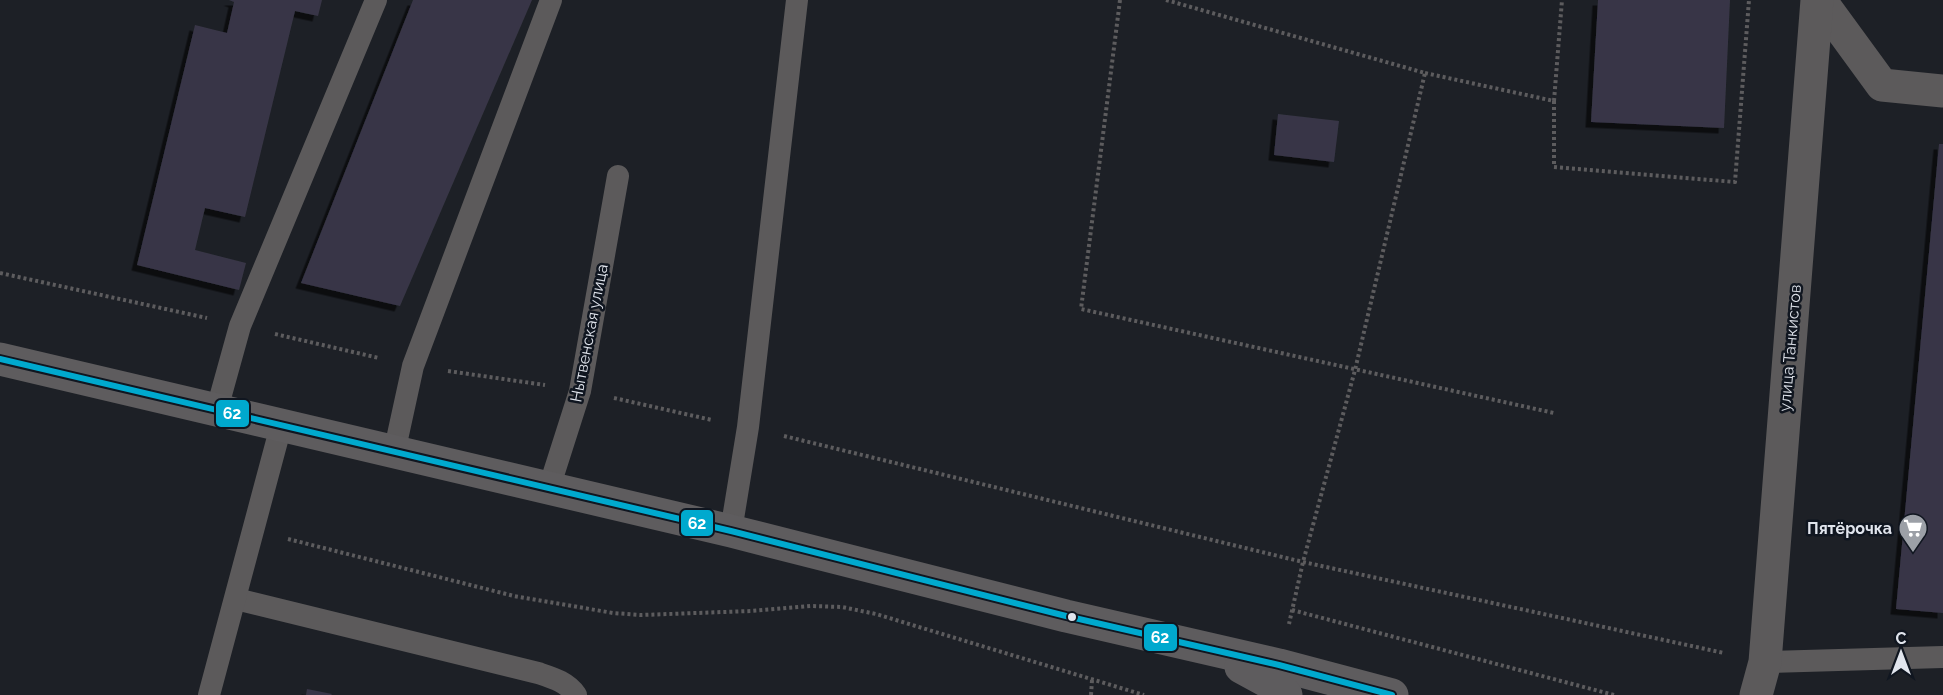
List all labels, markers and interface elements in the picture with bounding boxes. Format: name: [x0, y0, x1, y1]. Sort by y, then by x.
street label: Нытвенская улица: [566, 262, 612, 404]
street label: улица Танкистов: [1775, 284, 1805, 412]
line badge: 62: [215, 399, 250, 428]
text: 62: [223, 404, 241, 423]
line badge: 62: [680, 509, 714, 537]
supermarket icon: Пятёрочка: [1897, 512, 1929, 554]
text: 62: [688, 514, 706, 533]
place label: Пятёрочка: [1807, 519, 1892, 538]
unlabelled marker: [1066, 611, 1078, 623]
line badge: 62: [1143, 623, 1178, 652]
north arrow: [1871, 623, 1931, 683]
text: 62: [1151, 628, 1169, 647]
text: С: [1896, 629, 1907, 648]

